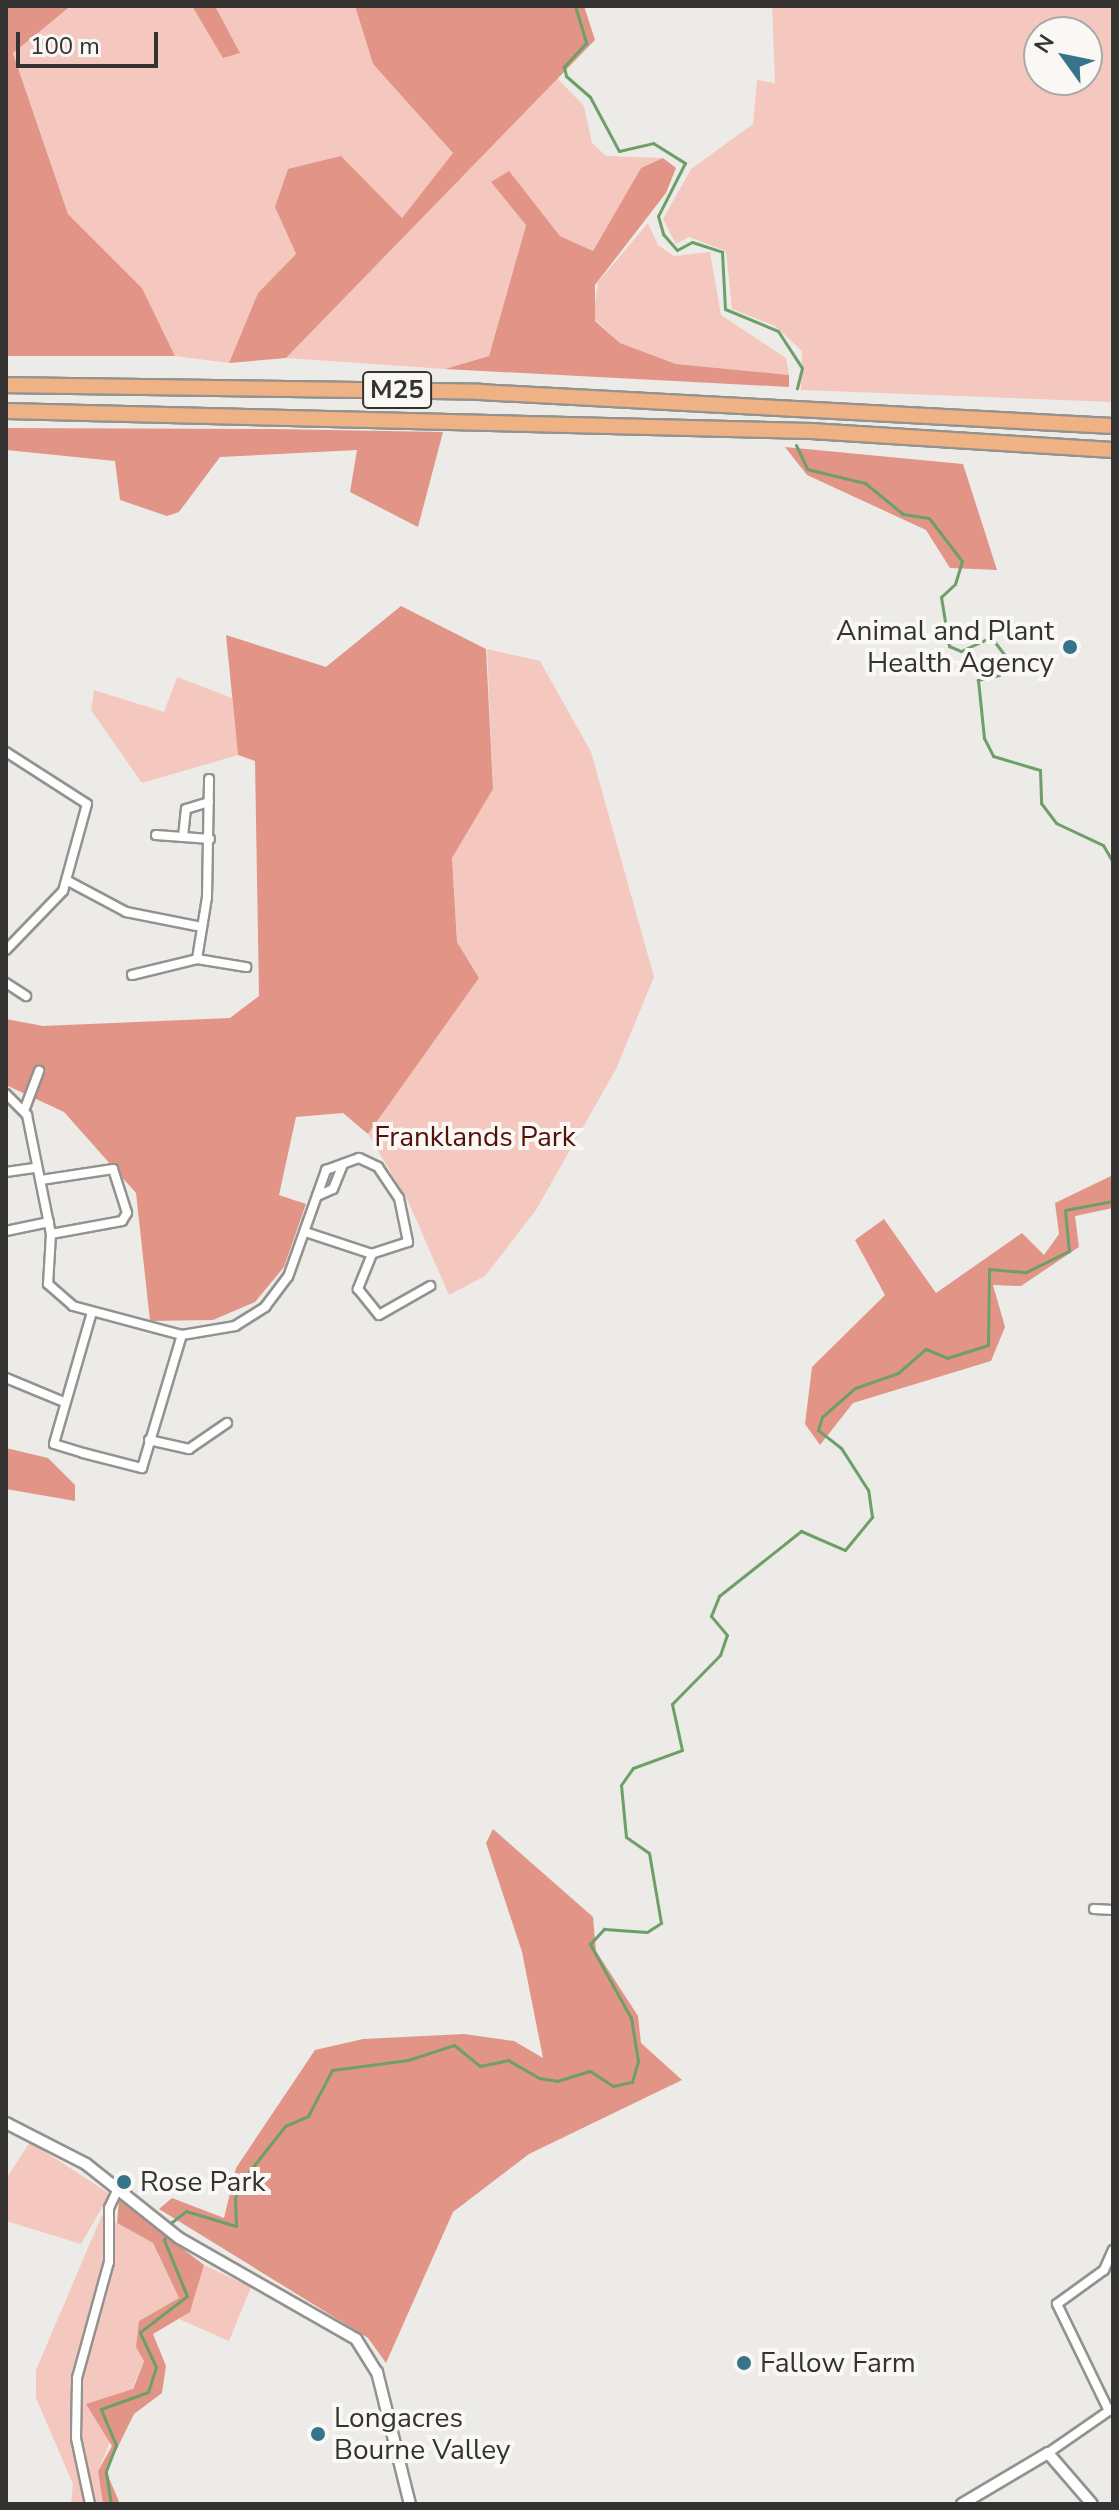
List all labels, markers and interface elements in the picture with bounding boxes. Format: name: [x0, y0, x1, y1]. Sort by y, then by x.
scale bar: [20, 16, 162, 66]
north arrow: [1023, 16, 1103, 96]
text: N: [1027, 29, 1062, 59]
text: 100 m: [30, 30, 100, 62]
road number: M25: [361, 368, 433, 412]
place label: Animal and Plant Health Agency: [836, 614, 1054, 680]
marker: Animal and Plant Health Agency: [1061, 638, 1079, 656]
park label: Franklands Park: [374, 1120, 576, 1154]
place label: Rose Park: [140, 2165, 265, 2199]
marker: Rose Park: [115, 2173, 133, 2191]
place label: Fallow Farm: [760, 2346, 916, 2380]
marker: Fallow Farm: [735, 2354, 753, 2372]
place label: Longacres Bourne Valley: [334, 2401, 510, 2467]
marker: Longacres Bourne Valley: [309, 2425, 327, 2443]

